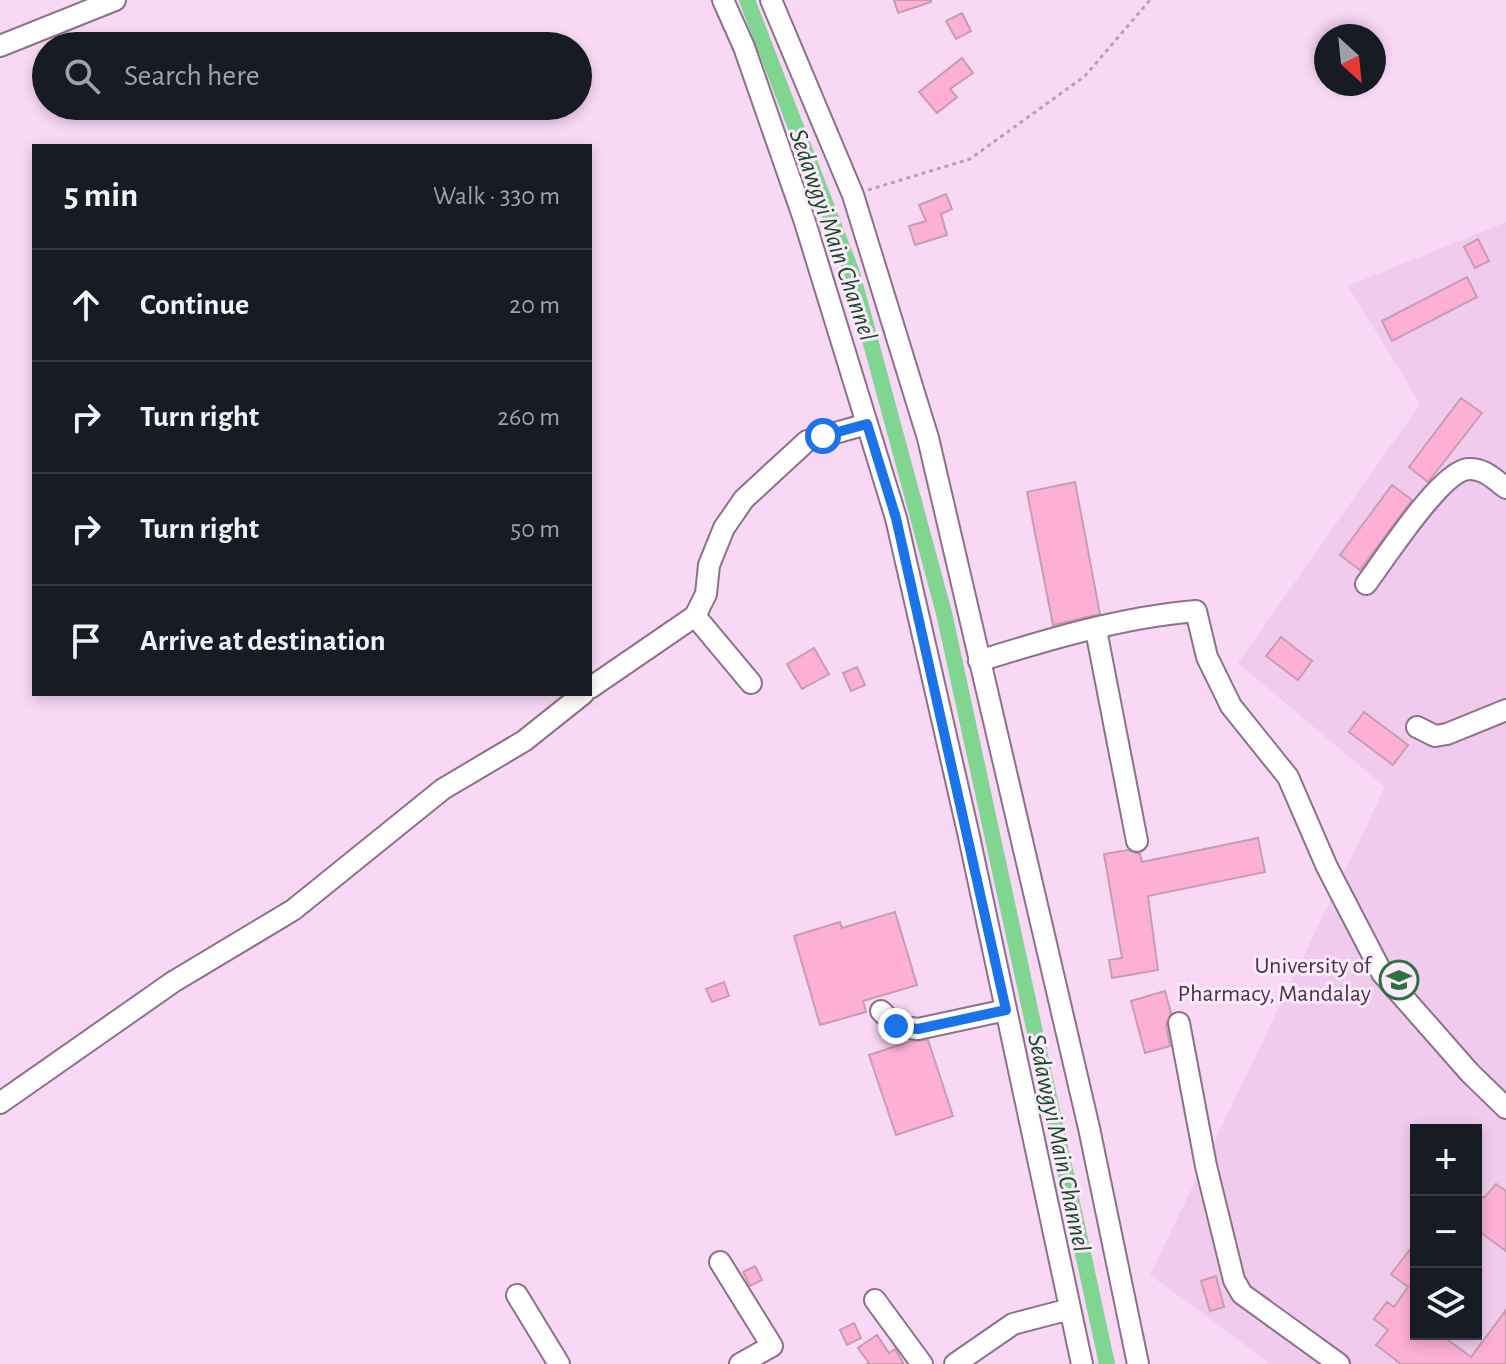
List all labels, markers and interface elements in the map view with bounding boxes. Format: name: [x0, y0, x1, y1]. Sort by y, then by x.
north arrow: [1314, 24, 1386, 96]
search box: [32, 32, 592, 120]
icon: search: [60, 54, 104, 98]
text: Search here: [124, 61, 260, 91]
water label: Sedawgyi Main Channel: [785, 126, 881, 344]
text: 5 min: [64, 179, 138, 213]
text: Walk · 330 m: [433, 183, 560, 209]
icon: ahead: [64, 283, 108, 327]
text: Continue: [140, 290, 249, 320]
text: 20 m: [509, 292, 560, 318]
icon: right: [64, 395, 108, 439]
text: Turn right: [140, 402, 259, 432]
text: 260 m: [497, 404, 560, 430]
route start: [805, 418, 841, 454]
icon: right: [64, 507, 108, 551]
text: Turn right: [140, 514, 259, 544]
text: 50 m: [510, 516, 560, 542]
icon: arrive: [64, 619, 108, 663]
text: Arrive at destination: [140, 626, 386, 656]
place label: University of Pharmacy, Mandalay: [1178, 954, 1373, 1006]
school or university icon: University of Pharmacy, Mandalay: [1378, 959, 1420, 1001]
route end: [878, 1008, 914, 1044]
water label: Sedawgyi Main Channel: [1023, 1032, 1095, 1254]
map controls: [1410, 1124, 1482, 1340]
button: +: [1410, 1124, 1482, 1196]
button: −: [1410, 1196, 1482, 1268]
button: layers: [1410, 1268, 1482, 1340]

